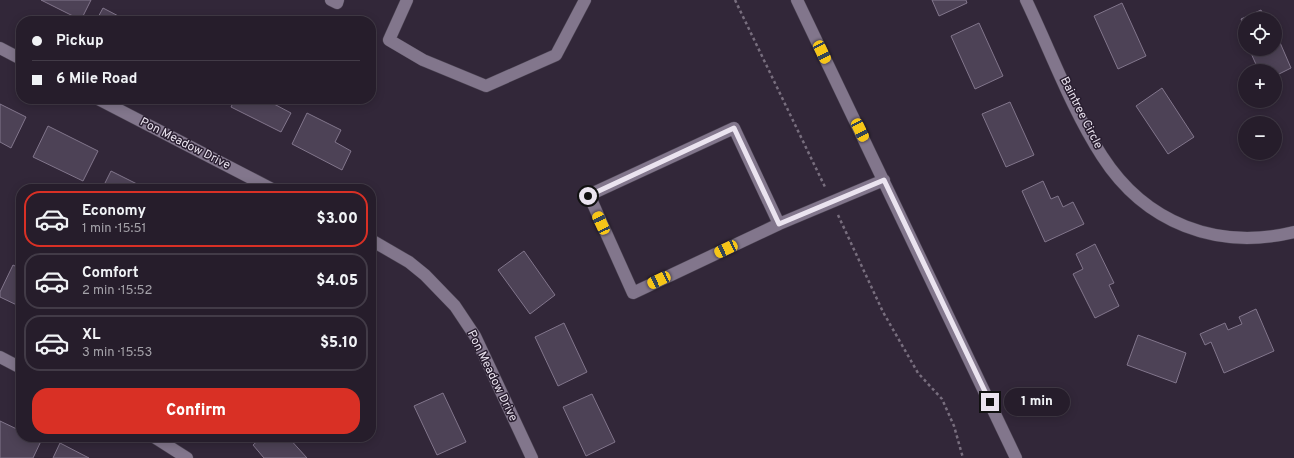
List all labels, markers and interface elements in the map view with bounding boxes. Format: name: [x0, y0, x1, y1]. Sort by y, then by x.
map controls: [1238, 12, 1282, 160]
button: locate: [1238, 12, 1282, 56]
text: Pickup: [56, 32, 104, 51]
car: [811, 39, 833, 65]
button: +: [1238, 64, 1282, 108]
text: 6 Mile Road: [56, 70, 137, 89]
street label: Baintree Circle: [1056, 74, 1106, 152]
street label: Pon Meadow Drive: [137, 114, 233, 174]
button: −: [1238, 116, 1282, 160]
car: [849, 117, 871, 143]
route start: [579, 187, 597, 205]
icon: car: [34, 201, 70, 237]
text: Economy: [82, 202, 146, 221]
text: $3.00: [317, 210, 358, 229]
car: [590, 210, 612, 236]
text: 1 min · 15:51: [82, 221, 146, 237]
car: [713, 238, 739, 260]
icon: car: [34, 263, 70, 299]
text: Comfort: [82, 264, 139, 283]
car: [646, 269, 672, 291]
text: $4.05: [316, 272, 358, 291]
text: 2 min · 15:52: [82, 283, 153, 299]
icon: car: [34, 325, 70, 361]
text: XL: [82, 326, 100, 345]
street label: Pon Meadow Drive: [463, 328, 521, 424]
text: $5.10: [320, 334, 358, 353]
text: 3 min · 15:53: [82, 345, 152, 361]
button: Confirm: [32, 388, 360, 434]
callout: 1 min: [1004, 388, 1070, 416]
route end: [981, 393, 999, 411]
text: 1 min: [1021, 394, 1053, 410]

